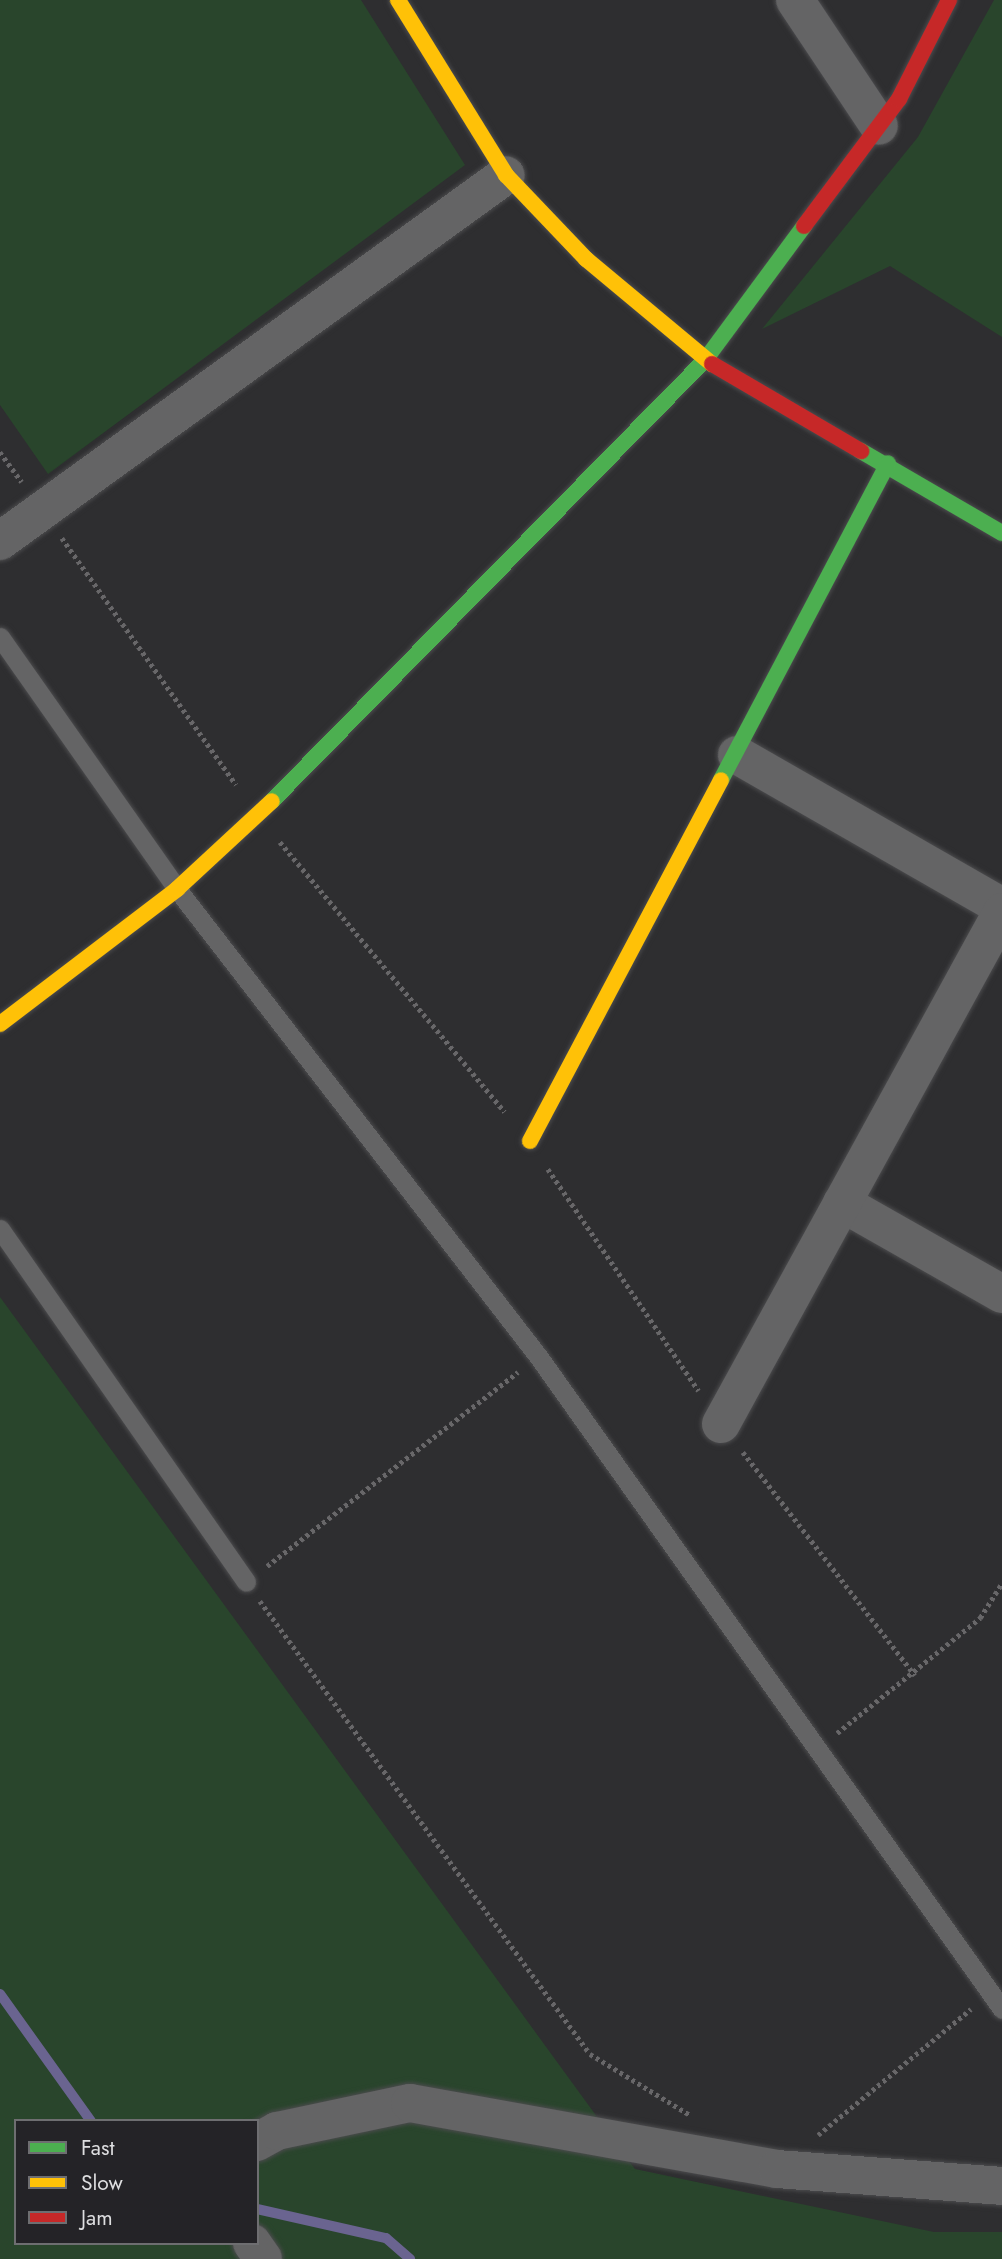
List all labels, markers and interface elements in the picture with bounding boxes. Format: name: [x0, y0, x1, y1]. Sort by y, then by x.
legend: [14, 2119, 259, 2245]
text: Fast: [81, 2133, 114, 2163]
text: Slow: [81, 2168, 123, 2198]
text: Jam: [81, 2203, 113, 2233]

